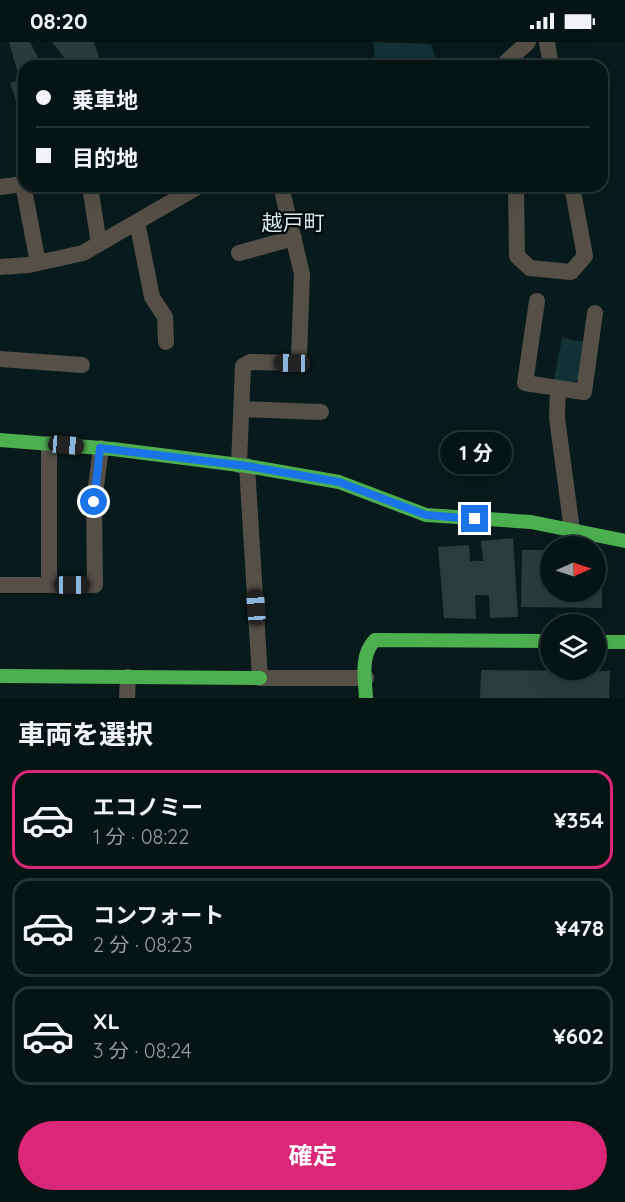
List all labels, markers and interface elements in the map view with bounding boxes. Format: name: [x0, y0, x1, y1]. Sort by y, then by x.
text: 08:20: [30, 7, 88, 35]
text: 乗車地: [72, 86, 138, 114]
text: 目的地: [72, 144, 138, 172]
district label: 越戸町: [262, 209, 325, 235]
car: [274, 354, 310, 372]
callout: 1 分: [439, 432, 511, 474]
car: [47, 434, 85, 456]
text: 1 分: [459, 440, 493, 465]
route start: [80, 488, 107, 515]
route end: [461, 505, 488, 532]
north arrow: [540, 536, 606, 602]
map controls: [540, 536, 606, 680]
car: [54, 576, 90, 594]
car: [246, 588, 266, 626]
button: layers: [540, 614, 606, 680]
text: 車両を選択: [18, 717, 153, 751]
icon: car: [21, 793, 75, 847]
text: エコノミー: [93, 793, 203, 821]
text: ¥354: [553, 806, 604, 834]
text: 1 分 · 08:22: [93, 824, 189, 849]
icon: car: [21, 901, 75, 955]
text: コンフォート: [93, 901, 224, 929]
text: ¥478: [554, 914, 604, 942]
text: 2 分 · 08:23: [93, 932, 192, 957]
text: XL: [93, 1007, 120, 1035]
icon: car: [21, 1009, 75, 1063]
text: ¥602: [553, 1022, 604, 1050]
text: 3 分 · 08:24: [93, 1038, 192, 1063]
button: 確定: [18, 1121, 607, 1190]

